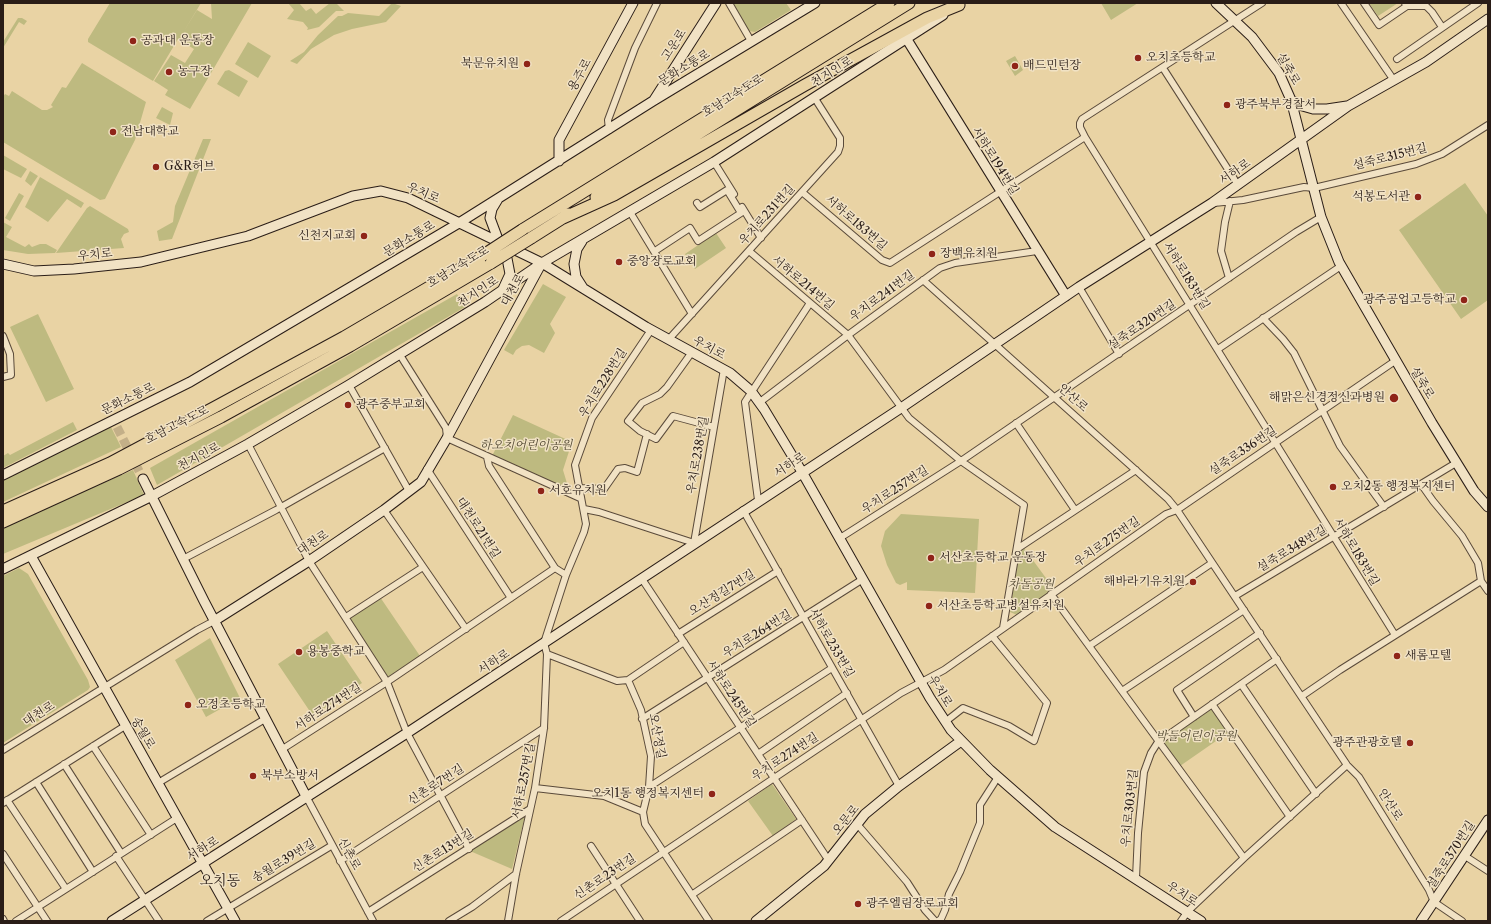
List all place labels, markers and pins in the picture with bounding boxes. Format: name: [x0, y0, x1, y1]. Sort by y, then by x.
place label: 공과대 운동장: [141, 34, 214, 48]
marker: 공과대 운동장: [128, 36, 138, 46]
place label: 오치초등학교: [1146, 51, 1216, 65]
marker: 오치초등학교: [1133, 53, 1143, 63]
place label: 북문유치원: [461, 57, 519, 71]
marker: 북문유치원: [522, 59, 532, 69]
place label: 배드민턴장: [1023, 59, 1081, 73]
marker: 배드민턴장: [1010, 61, 1020, 71]
place label: 농구장: [177, 65, 212, 79]
marker: 농구장: [164, 67, 174, 77]
place label: 광주북부경찰서: [1235, 98, 1316, 112]
marker: 광주북부경찰서: [1222, 100, 1232, 110]
place label: 전남대학교: [121, 125, 179, 139]
marker: 전남대학교: [108, 127, 118, 137]
place label: G&R허브: [164, 160, 215, 174]
marker: G&R허브: [151, 162, 161, 172]
place label: 석봉도서관: [1352, 190, 1410, 204]
marker: 석봉도서관: [1413, 192, 1423, 202]
place label: 신천지교회: [298, 229, 356, 243]
marker: 신천지교회: [359, 231, 369, 241]
place label: 장백유치원: [940, 247, 998, 261]
marker: 장백유치원: [927, 249, 937, 259]
place label: 중앙장로교회: [627, 255, 697, 269]
marker: 중앙장로교회: [614, 257, 624, 267]
place label: 광주공업고등학교: [1363, 293, 1456, 307]
marker: 광주공업고등학교: [1459, 295, 1469, 305]
place label: 해맑은신경정신과병원: [1269, 391, 1385, 405]
marker: 해맑은신경정신과병원: [1388, 392, 1400, 404]
place label: 광주중부교회: [356, 398, 426, 412]
marker: 광주중부교회: [343, 400, 353, 410]
place label: 오치2동 행정복지센터: [1341, 480, 1455, 494]
marker: 오치2동 행정복지센터: [1328, 482, 1338, 492]
place label: 서호유치원: [549, 484, 607, 498]
marker: 서호유치원: [536, 486, 546, 496]
place label: 서산초등학교 운동장: [939, 551, 1047, 565]
marker: 서산초등학교 운동장: [926, 553, 936, 563]
place label: 해바라기유치원: [1104, 575, 1185, 589]
marker: 해바라기유치원: [1188, 577, 1198, 587]
place label: 서산초등학교병설유치원: [937, 599, 1065, 613]
marker: 서산초등학교병설유치원: [924, 601, 934, 611]
place label: 용봉중학교: [307, 645, 365, 659]
marker: 용봉중학교: [294, 647, 304, 657]
place label: 새롬모텔: [1405, 649, 1451, 663]
marker: 새롬모텔: [1392, 651, 1402, 661]
place label: 오정초등학교: [196, 698, 266, 712]
marker: 오정초등학교: [183, 700, 193, 710]
place label: 광주관광호텔: [1332, 736, 1402, 750]
marker: 광주관광호텔: [1405, 738, 1415, 748]
place label: 북부소방서: [261, 769, 319, 783]
marker: 북부소방서: [248, 771, 258, 781]
place label: 오치1동 행정복지센터: [591, 787, 704, 801]
marker: 오치1동 행정복지센터: [707, 789, 717, 799]
place label: 광주엘림장로교회: [866, 897, 959, 911]
marker: 광주엘림장로교회: [853, 899, 863, 909]

